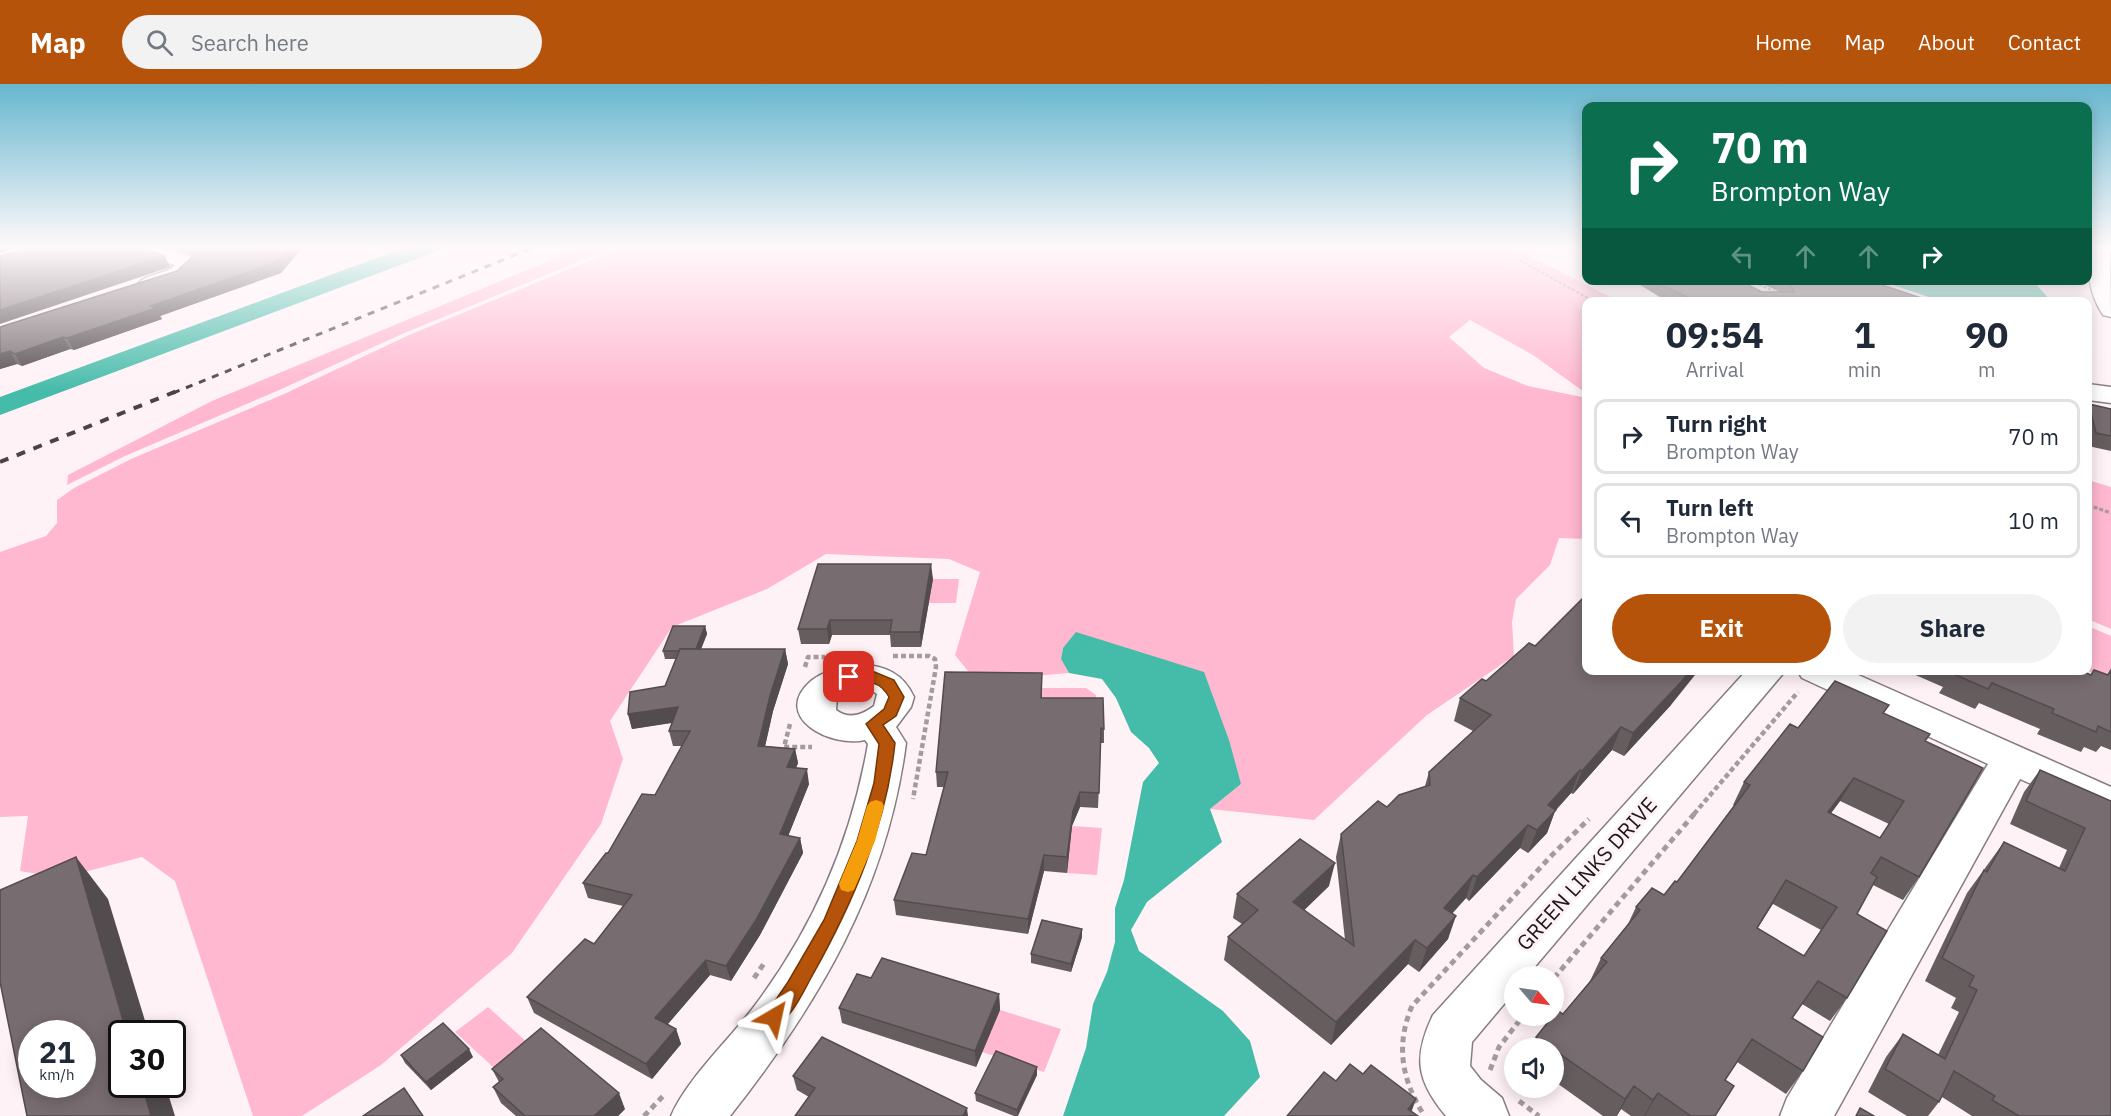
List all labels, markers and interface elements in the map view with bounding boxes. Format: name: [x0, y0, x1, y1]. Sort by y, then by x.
search box: [122, 15, 542, 69]
text: Map: [30, 24, 86, 61]
icon: search: [143, 26, 176, 59]
text: Search here: [191, 28, 309, 57]
text: Home: [1755, 28, 1812, 56]
text: Map: [1845, 28, 1885, 56]
text: About: [1918, 28, 1975, 56]
text: Contact: [2008, 28, 2081, 56]
text: 70 m: [1711, 120, 1809, 175]
icon: right: [1612, 126, 1690, 204]
text: Brompton Way: [1711, 173, 1890, 208]
icon: left: [1726, 240, 1759, 273]
icon: ahead: [1789, 240, 1822, 273]
icon: ahead: [1852, 240, 1885, 273]
icon: right: [1915, 240, 1948, 273]
text: 09:54: [1666, 311, 1764, 358]
text: 1: [1854, 311, 1875, 358]
text: 90: [1965, 311, 2008, 358]
text: Arrival: [1686, 356, 1744, 383]
text: min: [1848, 356, 1881, 383]
text: m: [1978, 356, 1995, 383]
text: Turn right: [1666, 409, 1767, 438]
icon: right: [1615, 420, 1648, 453]
text: 70 m: [2008, 422, 2059, 451]
text: Brompton Way: [1666, 438, 1799, 465]
text: Turn left: [1666, 493, 1754, 522]
icon: left: [1615, 504, 1648, 537]
text: 10 m: [2008, 506, 2059, 535]
text: Brompton Way: [1666, 522, 1799, 549]
button: Exit: [1612, 594, 1831, 663]
button: Share: [1843, 594, 2062, 663]
pin: [823, 651, 874, 702]
icon: arrive: [832, 660, 865, 693]
street label: GREEN LINKS DRIVE: [1510, 791, 1663, 956]
north arrow: [1504, 966, 1564, 1026]
map controls: [1504, 966, 1564, 1098]
position arrow: [742, 985, 806, 1049]
speed limit sign: 30: [108, 1020, 186, 1098]
text: 21: [39, 1032, 75, 1071]
button: sound: [1504, 1038, 1564, 1098]
text: km/h: [39, 1065, 75, 1084]

